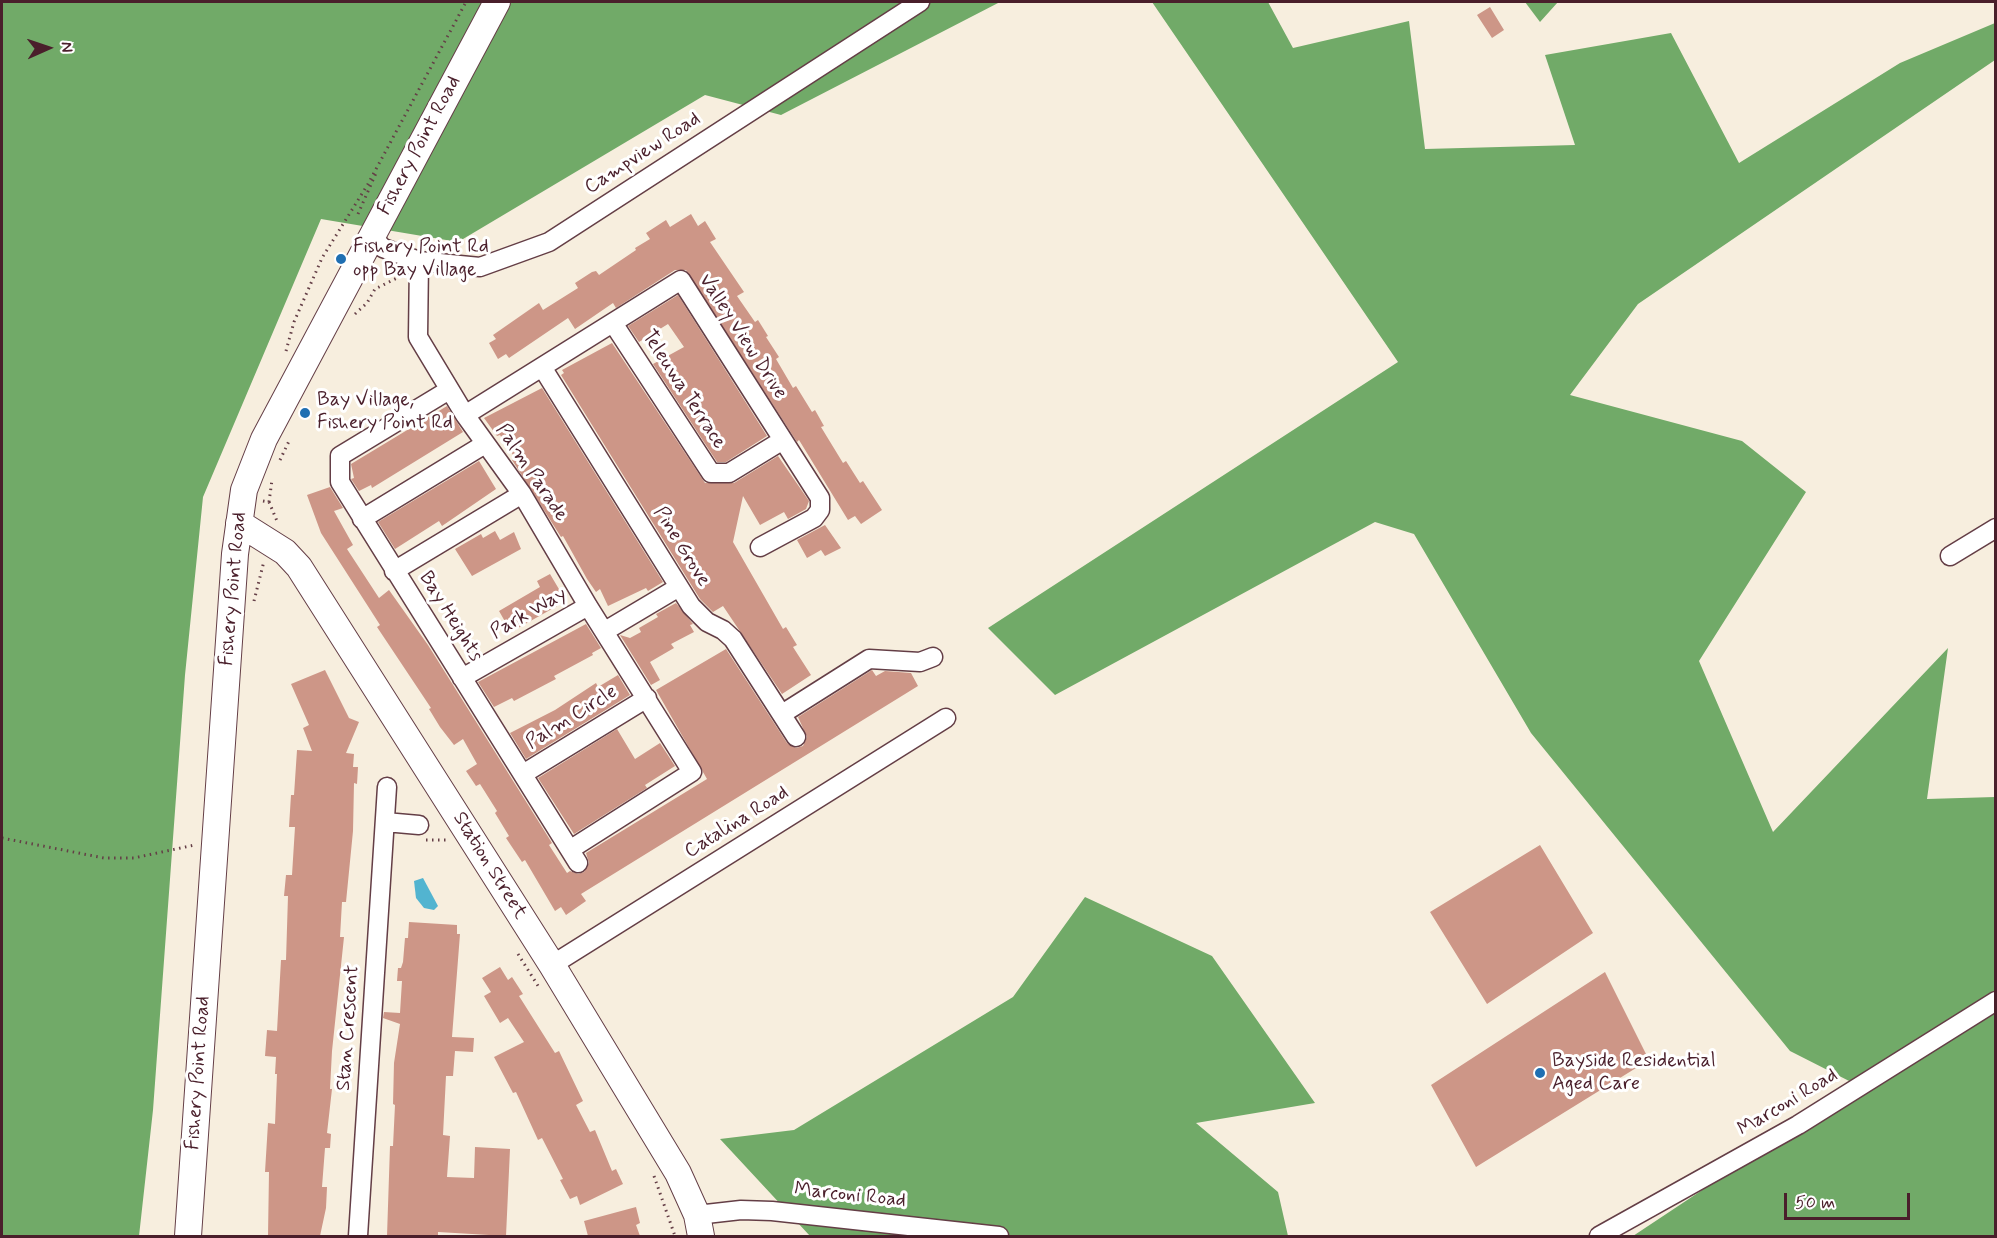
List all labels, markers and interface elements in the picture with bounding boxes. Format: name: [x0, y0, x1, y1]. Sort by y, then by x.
north arrow: [18, 18, 78, 78]
text: N: [56, 41, 77, 53]
street label: Fishery Point Road: [373, 72, 467, 220]
street label: Campview Road: [581, 108, 705, 200]
place label: Fishery Point Rd opp Bay Village: [353, 236, 489, 283]
marker: Fishery Point Rd opp Bay Village: [334, 252, 348, 266]
street label: Valley View Drive: [693, 270, 791, 404]
street label: Teleuwa Terrace: [636, 326, 730, 454]
place label: Bay Village, Fishery Point Rd: [317, 389, 453, 436]
marker: Bay Village, Fishery Point Rd: [298, 406, 312, 420]
street label: Palm Parade: [490, 420, 572, 526]
street label: Pine Grove: [647, 503, 715, 591]
street label: Fishery Point Road: [215, 511, 253, 667]
street label: Bay Heights: [413, 568, 487, 666]
street label: Park Way: [487, 583, 571, 645]
street label: Palm Circle: [522, 681, 622, 755]
street label: Catalina Road: [681, 782, 793, 864]
street label: Station Street: [447, 808, 531, 924]
street label: Stan Crescent: [333, 964, 365, 1092]
street label: Fishery Point Road: [182, 995, 216, 1151]
place label: Bayside Residential Aged Care: [1552, 1050, 1716, 1097]
street label: Marconi Road: [1734, 1064, 1842, 1142]
marker: Bayside Residential Aged Care: [1533, 1066, 1547, 1080]
street label: Marconi Road: [793, 1178, 907, 1214]
scale bar: [1787, 1181, 1913, 1219]
text: 50 m: [1795, 1191, 1835, 1215]

